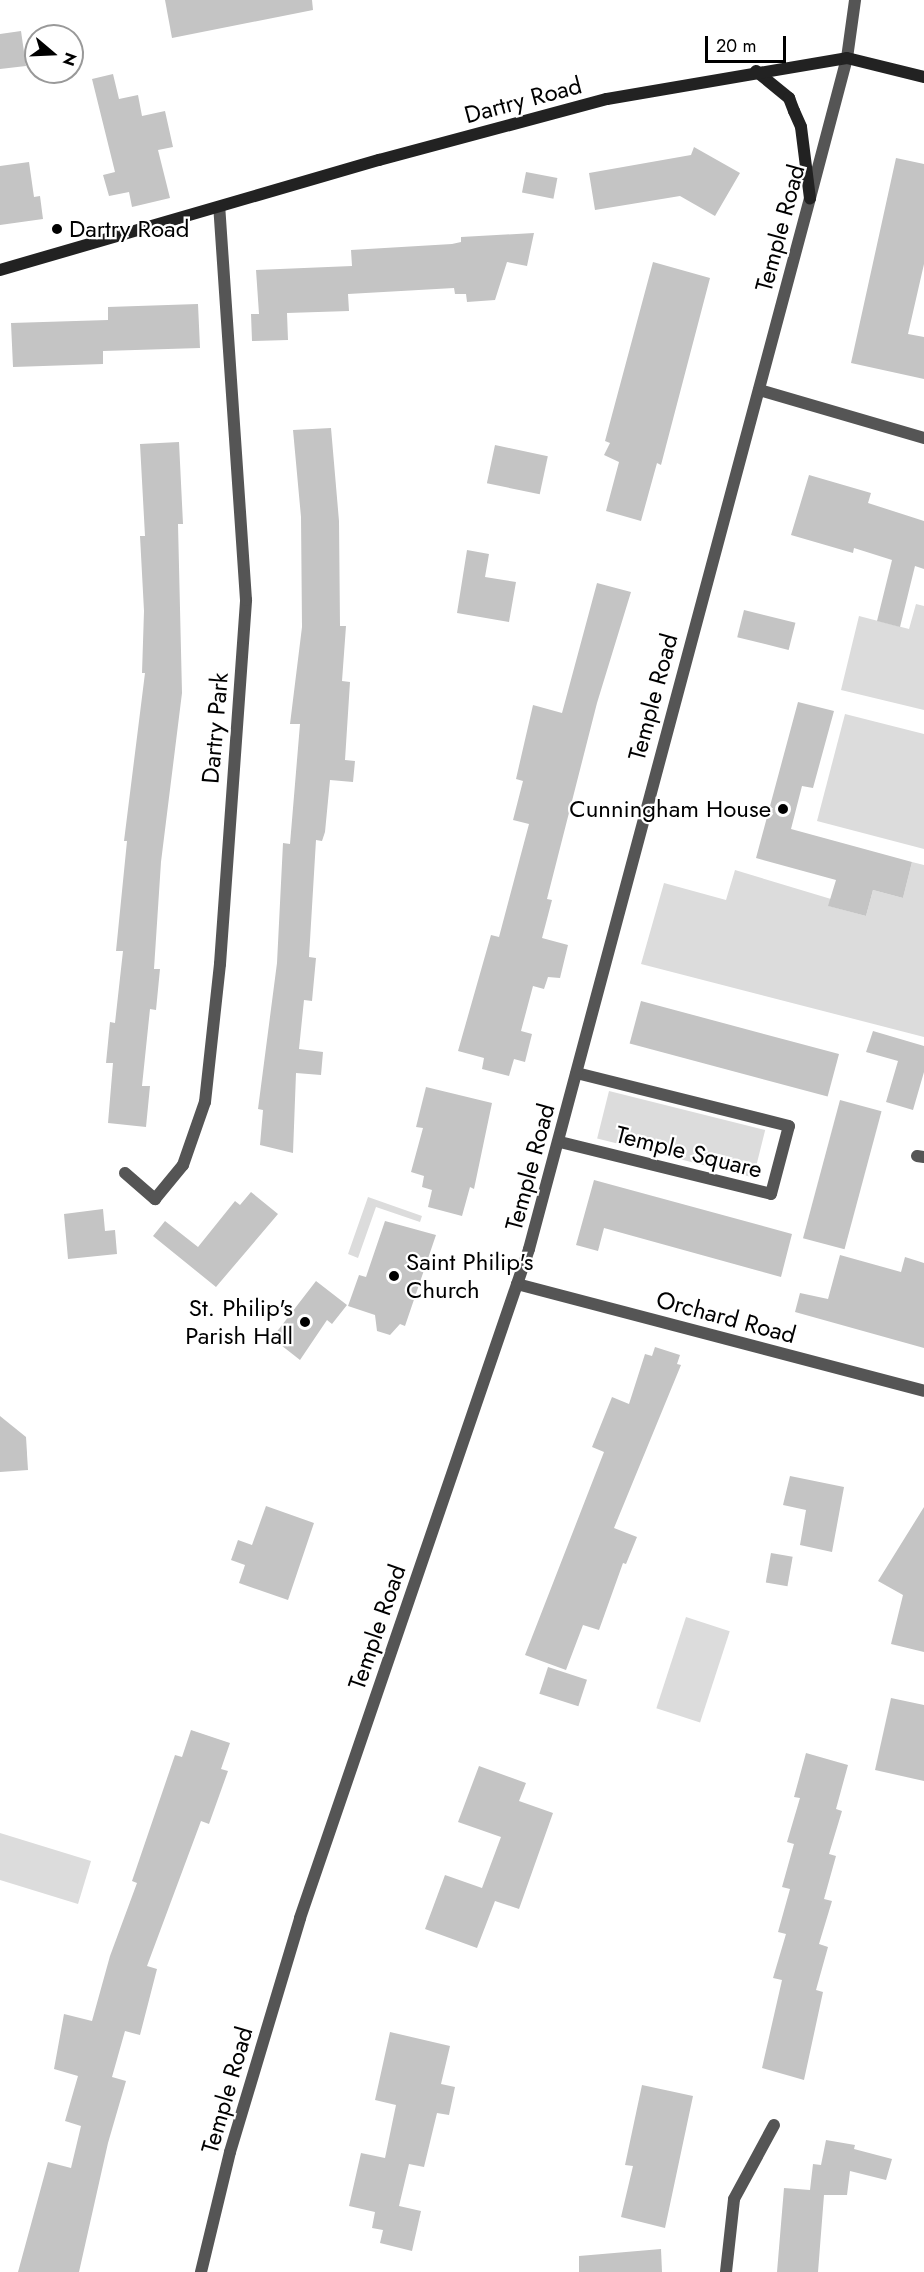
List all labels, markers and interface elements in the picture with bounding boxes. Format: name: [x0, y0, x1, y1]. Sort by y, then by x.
north arrow: [24, 24, 84, 84]
scale bar: [708, 24, 789, 62]
text: 20 m: [716, 33, 756, 59]
text: N: [57, 50, 83, 69]
street label: Dartry Road: [461, 71, 585, 129]
street label: Temple Road: [749, 161, 811, 295]
place label: Dartry Road: [69, 215, 189, 243]
marker: Dartry Road: [50, 222, 64, 236]
street label: Temple Road: [622, 630, 684, 764]
street label: Dartry Park: [196, 671, 234, 785]
place label: Cunningham House: [569, 795, 771, 823]
marker: Cunningham House: [776, 802, 790, 816]
street label: Temple Road: [499, 1100, 561, 1234]
street label: Temple Square: [613, 1120, 765, 1184]
place label: Saint Philip's Church: [406, 1248, 533, 1304]
marker: Saint Philip's Church: [387, 1269, 401, 1283]
street label: Orchard Road: [653, 1285, 799, 1349]
place label: St. Philip's Parish Hall: [185, 1294, 293, 1350]
marker: St. Philip's Parish Hall: [298, 1315, 312, 1329]
street label: Temple Road: [342, 1561, 412, 1693]
street label: Temple Road: [195, 2023, 259, 2157]

